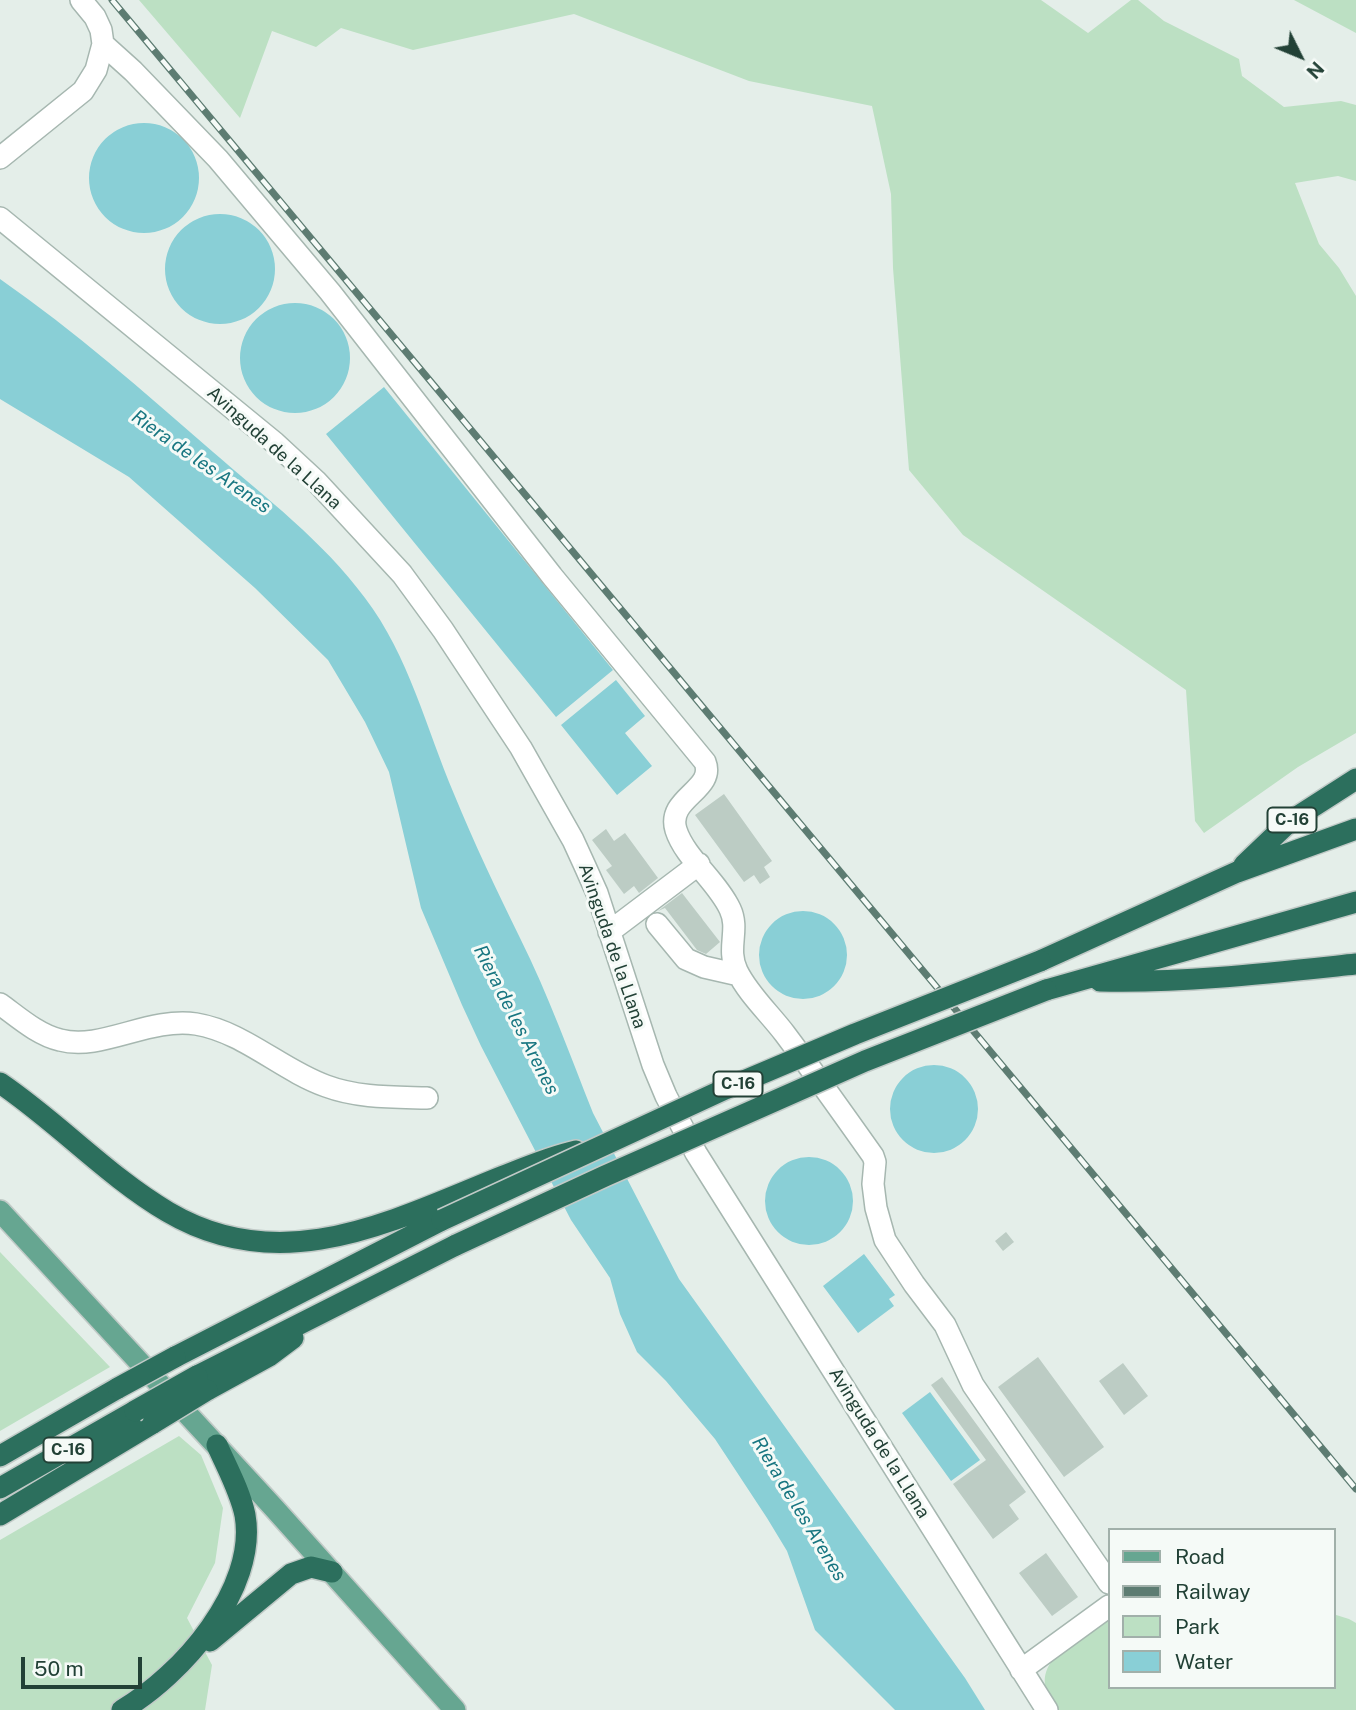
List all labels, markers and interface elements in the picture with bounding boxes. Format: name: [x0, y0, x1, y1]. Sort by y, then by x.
north arrow: [1265, 21, 1335, 91]
text: N: [1302, 57, 1328, 83]
street label: Avinguda de la Llana: [202, 382, 346, 514]
water label: Riera de les Arenes: [127, 405, 275, 519]
road number: C-16: [1268, 807, 1316, 832]
street label: Avinguda de la Llana: [574, 861, 650, 1031]
water label: Riera de les Arenes: [468, 942, 564, 1098]
road number: C-16: [714, 1072, 762, 1096]
street label: Avinguda de la Llana: [824, 1364, 934, 1522]
water label: Riera de les Arenes: [747, 1433, 851, 1585]
road number: C-16: [43, 1438, 92, 1462]
legend: [1108, 1528, 1335, 1689]
text: Road: [1175, 1544, 1225, 1569]
text: Railway: [1175, 1579, 1251, 1604]
text: Park: [1175, 1614, 1220, 1639]
scale bar: [24, 1644, 145, 1688]
text: Water: [1175, 1649, 1233, 1674]
text: 50 m: [34, 1656, 84, 1681]

